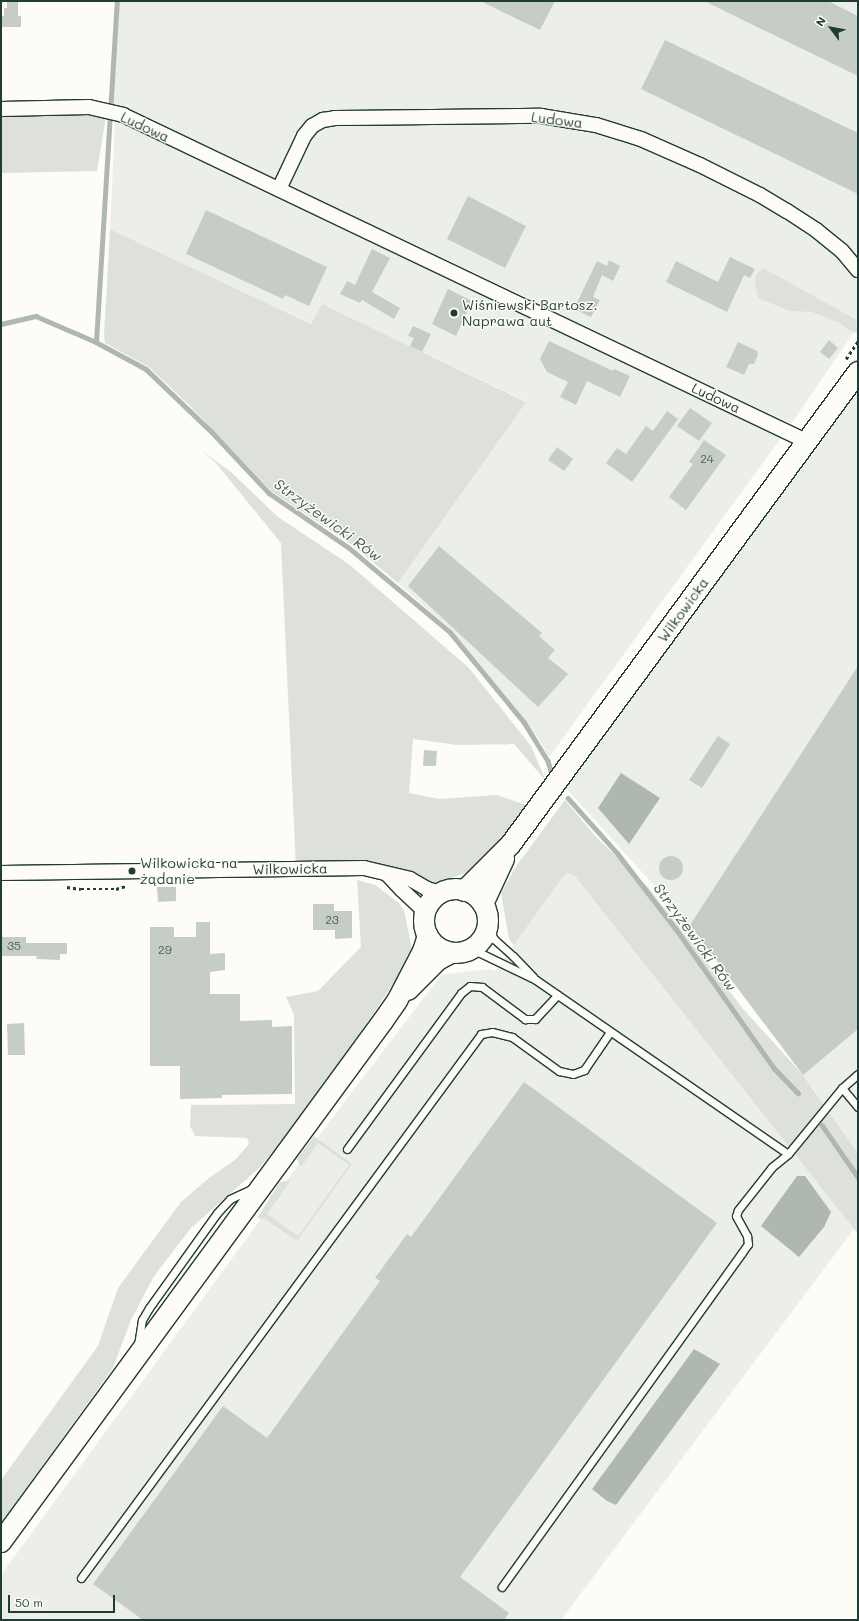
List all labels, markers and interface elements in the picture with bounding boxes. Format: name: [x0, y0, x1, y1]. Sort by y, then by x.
north arrow: [811, 8, 851, 48]
text: N: [812, 14, 829, 29]
street label: Ludowa: [118, 108, 172, 146]
street label: Ludowa: [530, 109, 584, 131]
place label: Wiśniewski Bartosz. Naprawa aut: [462, 297, 598, 330]
marker: Wiśniewski Bartosz. Naprawa aut: [449, 308, 459, 318]
street label: Ludowa: [689, 379, 743, 417]
house number: 24: [700, 452, 714, 466]
water label: Strzyżewicki Rów: [271, 475, 385, 565]
street label: Wilkowicka: [654, 575, 712, 645]
place label: Wilkowicka-na żądanie: [140, 855, 238, 888]
street label: Wilkowicka: [252, 860, 328, 878]
marker: Wilkowicka-na żądanie: [127, 866, 137, 876]
water label: Strzyżewicki Rów: [650, 880, 740, 994]
house number: 23: [325, 913, 339, 927]
house number: 35: [7, 939, 21, 953]
house number: 29: [158, 943, 172, 957]
scale bar: [10, 1587, 117, 1613]
text: 50 m: [15, 1594, 43, 1610]

